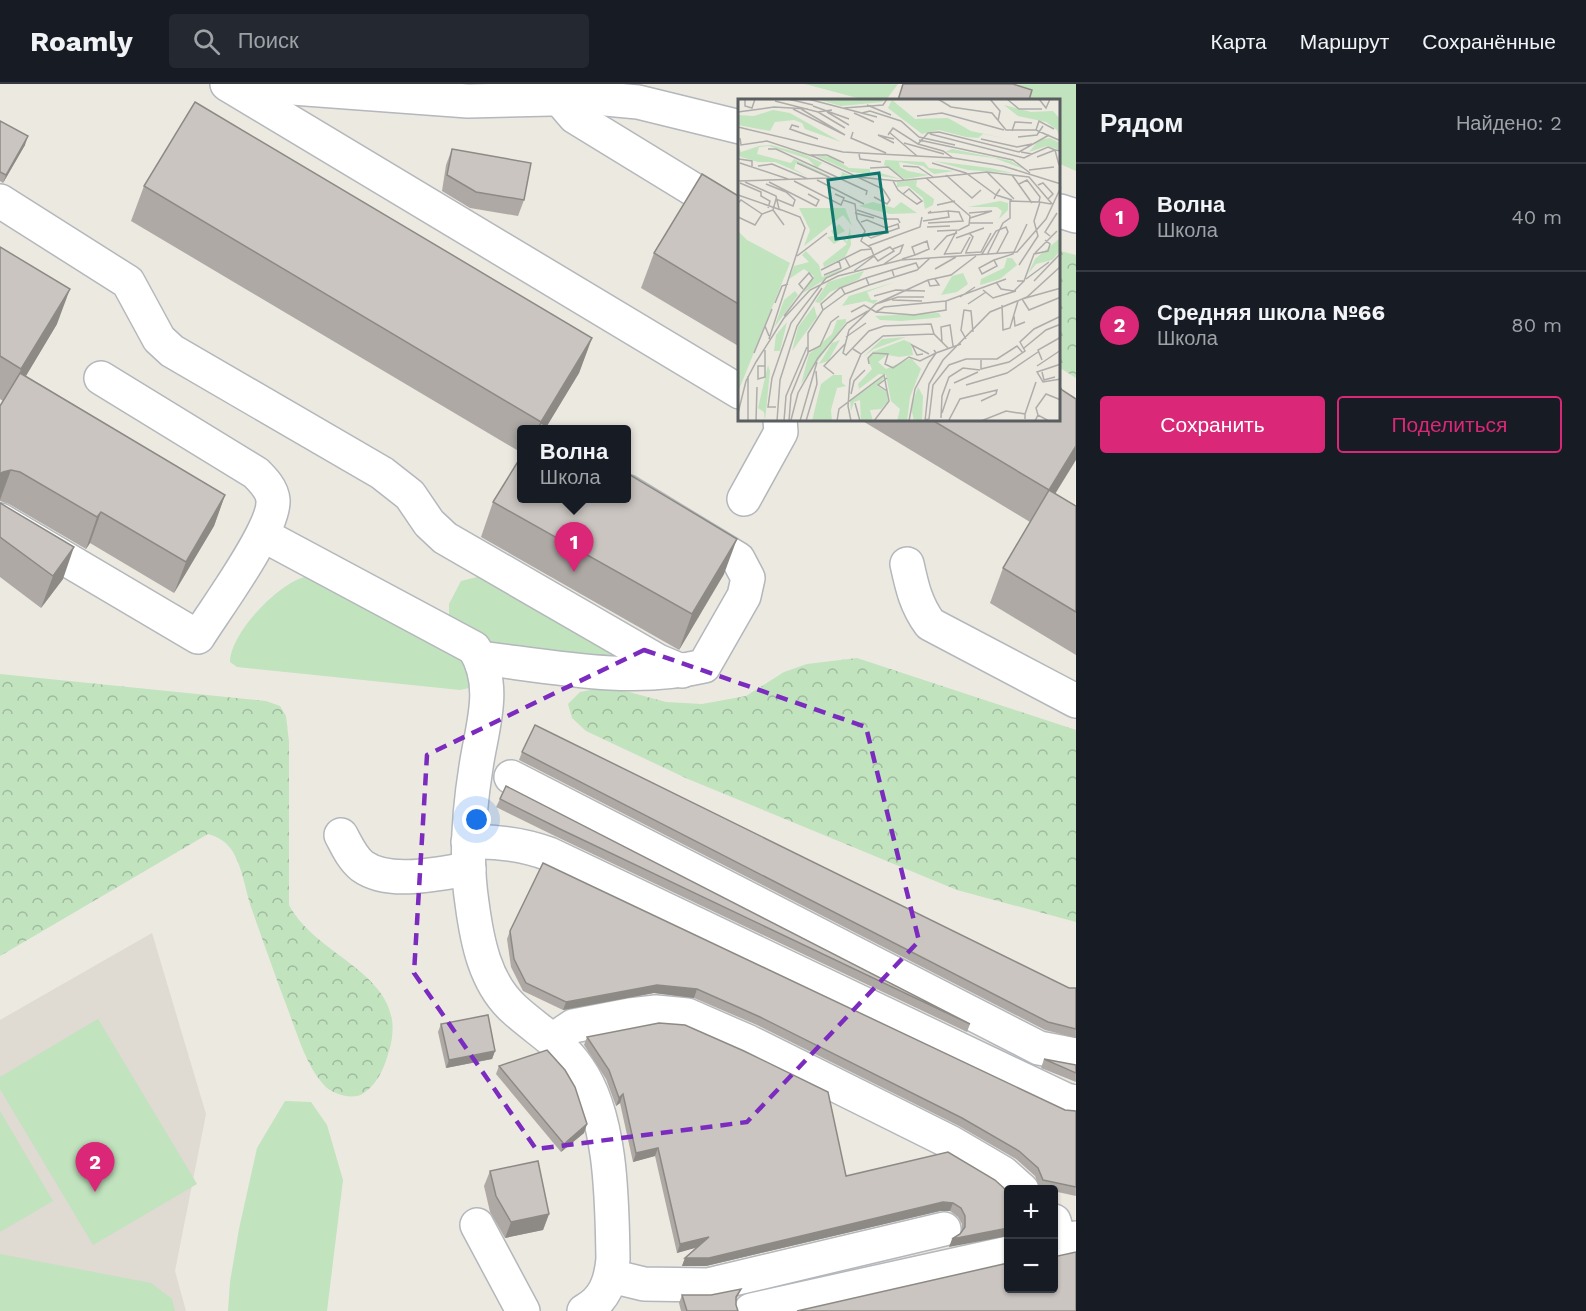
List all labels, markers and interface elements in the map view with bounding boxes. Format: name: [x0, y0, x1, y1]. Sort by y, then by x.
search box: [169, 14, 589, 68]
text: Roamly: [30, 25, 133, 58]
icon: search: [190, 25, 223, 58]
text: Поиск: [238, 28, 299, 53]
text: Карта: [1211, 29, 1267, 54]
text: Маршрут: [1300, 29, 1389, 54]
text: Сохранённые: [1422, 29, 1556, 54]
inset map: [738, 99, 1061, 422]
text: Рядом: [1100, 108, 1183, 138]
text: Найдено: 2: [1456, 111, 1562, 135]
text: Волна: [1157, 192, 1225, 217]
text: 1: [1115, 205, 1124, 229]
text: 40 m: [1511, 205, 1562, 229]
text: Школа: [1157, 218, 1218, 242]
text: Средняя школа №66: [1157, 300, 1385, 325]
text: 2: [1114, 313, 1125, 337]
text: 80 m: [1511, 313, 1562, 337]
text: Школа: [1157, 326, 1218, 350]
button: Сохранить: [1100, 396, 1325, 453]
button: Поделиться: [1337, 396, 1562, 453]
popup: [517, 425, 631, 503]
text: Волна: [540, 439, 608, 464]
text: Школа: [540, 465, 601, 489]
pin: 1: [554, 522, 594, 572]
your location: [462, 805, 491, 834]
pin: 2: [76, 1142, 115, 1192]
map controls: [1004, 1185, 1058, 1293]
button: +: [1004, 1185, 1058, 1239]
button: −: [1004, 1239, 1058, 1293]

